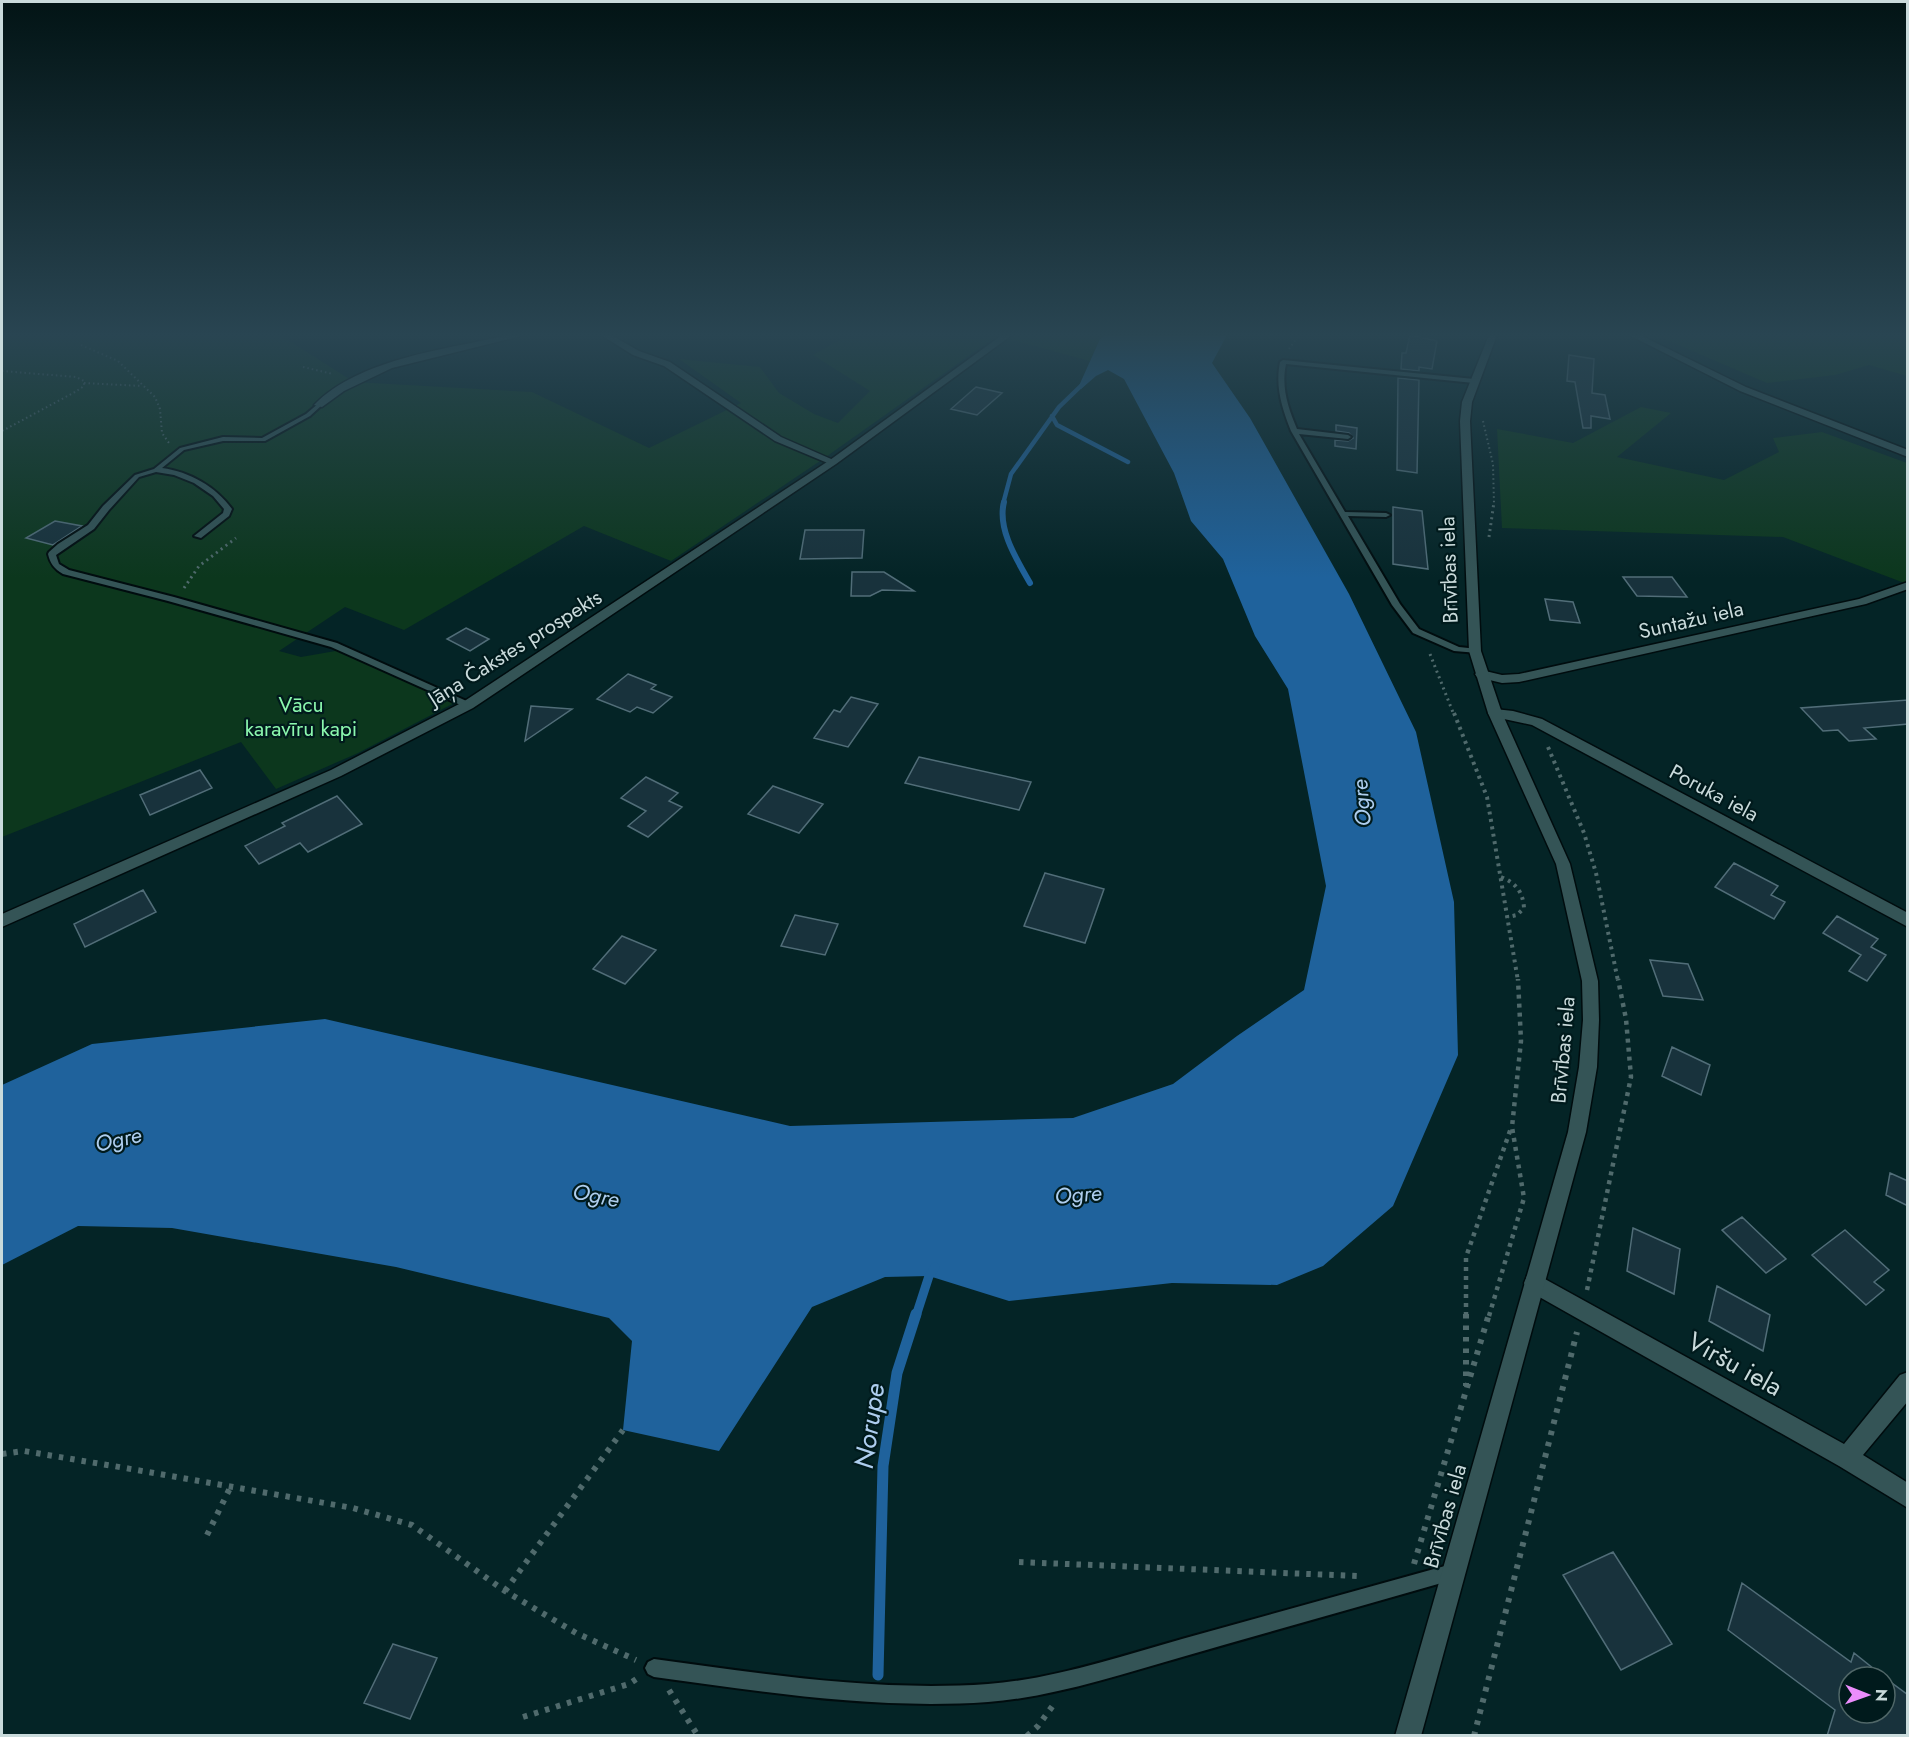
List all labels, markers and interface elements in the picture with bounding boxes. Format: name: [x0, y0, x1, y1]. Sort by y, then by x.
street label: Brīvības iela: [1432, 516, 1466, 624]
street label: Jāņa Čakstes prospekts: [420, 582, 608, 715]
street label: Suntažu iela: [1636, 593, 1746, 647]
park label: Vācu karavīru kapi: [245, 690, 357, 744]
street label: Poruka iela: [1664, 757, 1764, 829]
water label: Ogre: [1343, 778, 1379, 828]
street label: Brīvības iela: [1543, 995, 1583, 1105]
water label: Ogre: [91, 1118, 145, 1160]
water label: Ogre: [570, 1175, 622, 1215]
water label: Ogre: [1053, 1176, 1103, 1212]
street label: Viršu iela: [1681, 1322, 1789, 1406]
water label: Norupe: [844, 1380, 894, 1471]
street label: Brīvības iela: [1416, 1460, 1474, 1572]
north arrow: [1837, 1665, 1897, 1725]
text: N: [1870, 1689, 1893, 1702]

